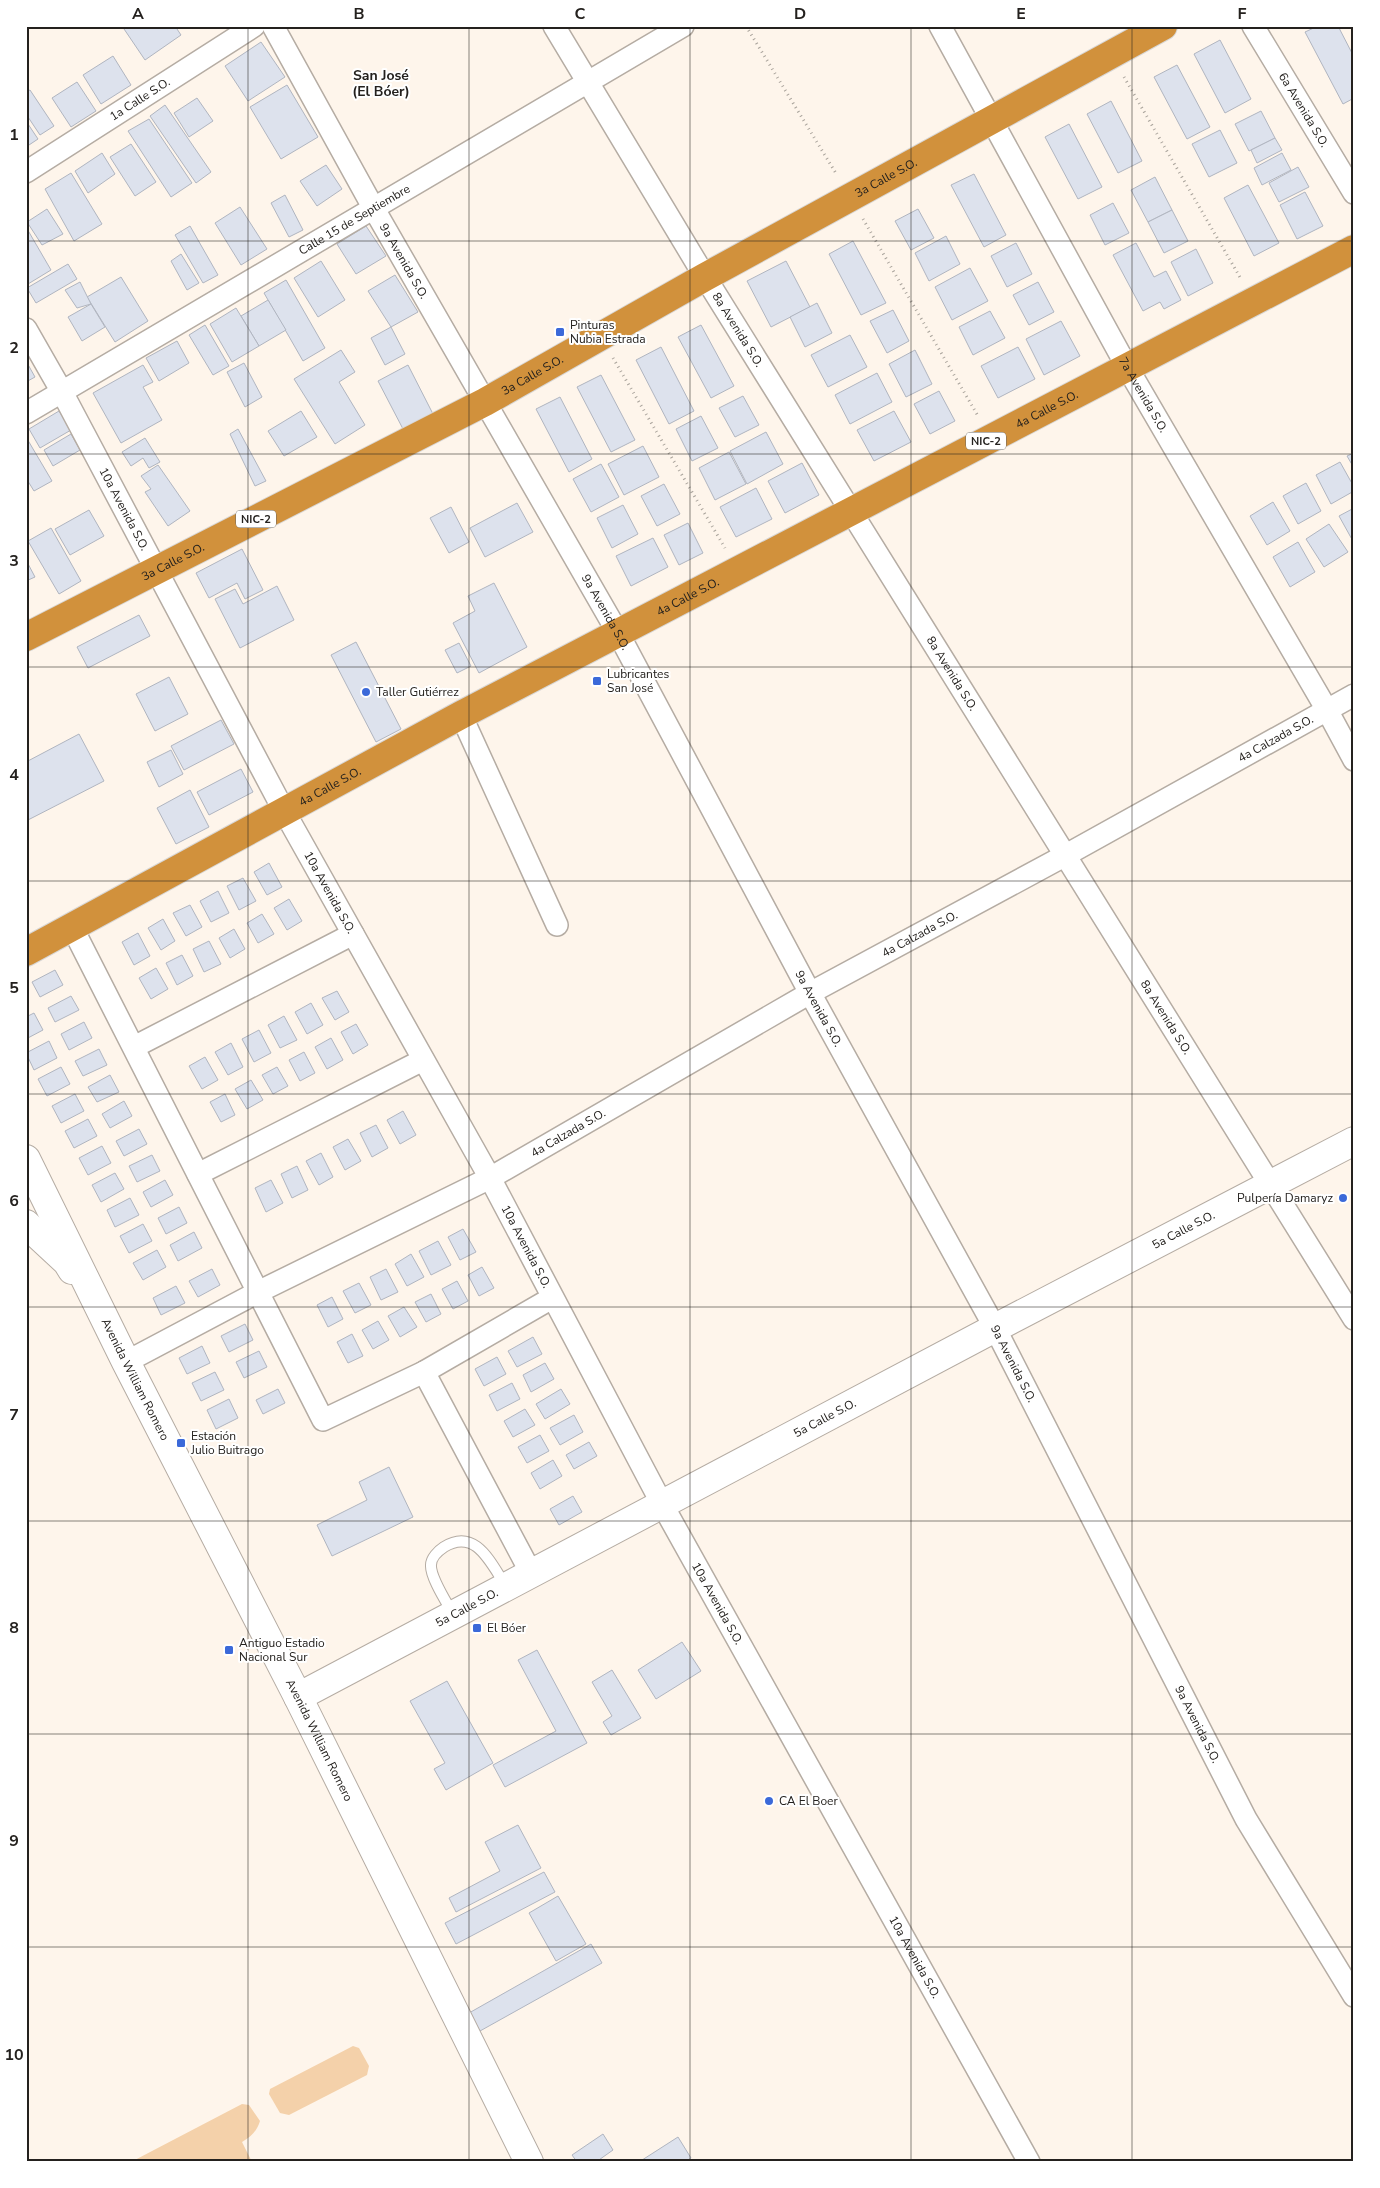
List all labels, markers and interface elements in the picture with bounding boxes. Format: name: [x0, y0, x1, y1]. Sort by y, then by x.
text: A: [132, 3, 144, 25]
text: B: [353, 3, 365, 25]
text: C: [575, 3, 586, 25]
text: D: [794, 3, 806, 25]
text: E: [1016, 3, 1026, 25]
text: F: [1238, 3, 1247, 25]
district label: San José (El Bóer): [352, 66, 410, 101]
street label: 6a Avenida S.O.: [1275, 69, 1333, 150]
street label: 1a Calle S.O.: [106, 74, 173, 124]
text: 1: [9, 124, 19, 146]
street label: 3a Calle S.O.: [852, 154, 920, 201]
street label: Calle 15 de Septiembre: [296, 181, 413, 259]
street label: 9a Avenida S.O.: [376, 220, 432, 302]
street label: 8a Avenida S.O.: [709, 289, 767, 370]
place label: Pinturas Nubia Estrada: [570, 317, 646, 347]
marker: Pinturas Nubia Estrada: [554, 326, 566, 338]
text: 2: [9, 337, 19, 359]
street label: 3a Calle S.O.: [498, 351, 566, 399]
street label: 7a Avenida S.O.: [1115, 354, 1171, 435]
street label: 4a Calle S.O.: [1013, 386, 1081, 432]
road number: NIC-2: [966, 432, 1006, 450]
street label: 10a Avenida S.O.: [95, 465, 153, 553]
road number: NIC-2: [236, 510, 276, 528]
street label: 3a Calle S.O.: [139, 539, 207, 585]
text: 3: [9, 550, 19, 572]
street label: 9a Avenida S.O.: [578, 571, 634, 653]
street label: 4a Calle S.O.: [654, 574, 722, 620]
street label: 8a Avenida S.O.: [923, 633, 981, 714]
place label: Lubricantes San José: [607, 666, 669, 696]
marker: Lubricantes San José: [591, 675, 603, 687]
place label: Taller Gutiérrez: [376, 684, 459, 700]
marker: Taller Gutiérrez: [360, 686, 372, 698]
street label: 4a Calzada S.O.: [1235, 711, 1316, 766]
street label: 4a Calle S.O.: [296, 763, 364, 810]
text: 4: [9, 764, 19, 786]
street label: 10a Avenida S.O.: [300, 848, 359, 936]
street label: 4a Calzada S.O.: [879, 907, 960, 961]
street label: 9a Avenida S.O.: [791, 968, 846, 1050]
text: 5: [9, 977, 19, 999]
street label: 8a Avenida S.O.: [1137, 977, 1195, 1057]
street label: 4a Calzada S.O.: [528, 1105, 608, 1161]
text: 6: [9, 1190, 19, 1212]
place label: Pulpería Damaryz: [1237, 1190, 1333, 1206]
marker: Pulpería Damaryz: [1337, 1192, 1349, 1204]
street label: 10a Avenida S.O.: [498, 1202, 555, 1291]
street label: 5a Calle S.O.: [1149, 1207, 1217, 1253]
street label: Avenida William Romero: [98, 1316, 173, 1443]
street label: 9a Avenida S.O.: [987, 1322, 1040, 1405]
street label: 5a Calle S.O.: [791, 1395, 859, 1441]
text: 7: [9, 1404, 19, 1426]
place label: Estación Julio Buitrago: [190, 1428, 264, 1458]
marker: Estación Julio Buitrago: [175, 1437, 187, 1449]
street label: 10a Avenida S.O.: [688, 1559, 747, 1647]
street label: 5a Calle S.O.: [433, 1585, 501, 1631]
text: 8: [9, 1617, 19, 1639]
place label: El Bóer: [487, 1620, 527, 1636]
marker: El Bóer: [471, 1622, 483, 1634]
place label: Antiguo Estadio Nacional Sur: [239, 1635, 325, 1665]
marker: Antiguo Estadio Nacional Sur: [223, 1644, 235, 1656]
street label: Avenida William Romero: [282, 1676, 357, 1804]
street label: 9a Avenida S.O.: [1171, 1683, 1224, 1766]
place label: CA El Boer: [779, 1793, 838, 1809]
marker: CA El Boer: [763, 1795, 775, 1807]
text: 9: [9, 1830, 19, 1852]
street label: 10a Avenida S.O.: [885, 1913, 944, 2001]
text: 10: [4, 2044, 24, 2066]

